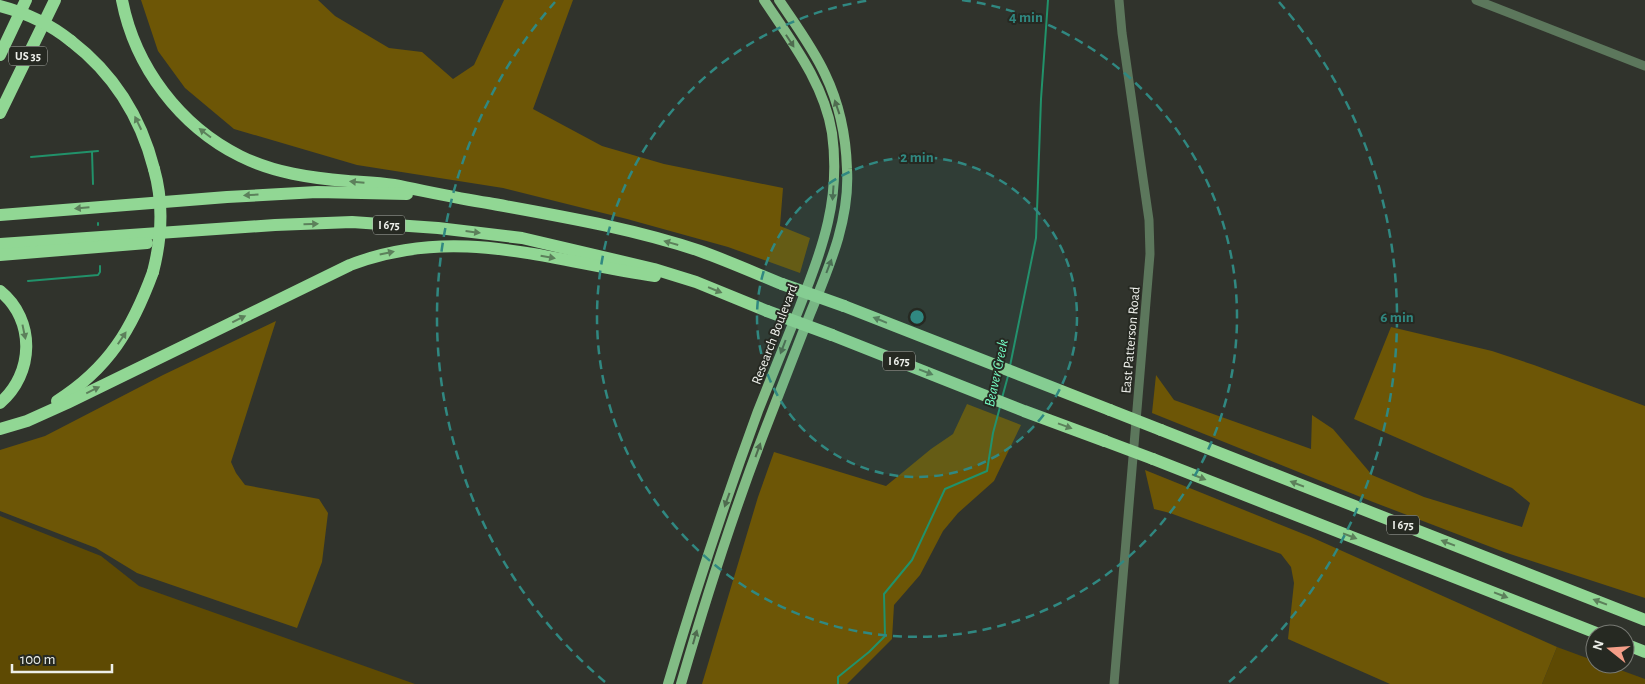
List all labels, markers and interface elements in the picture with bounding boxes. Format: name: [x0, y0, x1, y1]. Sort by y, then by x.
text: 4 min: [1009, 10, 1043, 25]
one-way arrow: [786, 34, 795, 47]
road number: US 35: [9, 46, 47, 66]
one-way arrow: [833, 99, 841, 114]
one-way arrow: [134, 116, 142, 130]
one-way arrow: [198, 128, 212, 138]
text: 2 min: [900, 150, 934, 165]
one-way arrow: [349, 177, 365, 185]
one-way arrow: [828, 185, 836, 201]
one-way arrow: [243, 192, 259, 200]
one-way arrow: [73, 204, 89, 212]
road number: I 675: [373, 216, 405, 234]
one-way arrow: [303, 220, 319, 228]
one-way arrow: [465, 228, 481, 236]
one-way arrow: [663, 239, 679, 247]
one-way arrow: [380, 249, 395, 257]
one-way arrow: [541, 253, 557, 261]
one-way arrow: [825, 258, 833, 273]
street label: Research Boulevard: [749, 282, 801, 386]
one-way arrow: [708, 286, 723, 294]
street label: East Patterson Road: [1119, 286, 1143, 394]
centre of rings: [908, 308, 926, 326]
text: 6 min: [1380, 310, 1414, 325]
one-way arrow: [232, 315, 246, 323]
one-way arrow: [872, 316, 887, 324]
one-way arrow: [21, 325, 29, 341]
one-way arrow: [117, 332, 127, 345]
water label: Beaver Creek: [982, 338, 1011, 408]
one-way arrow: [779, 340, 787, 354]
road number: I 675: [883, 352, 915, 371]
one-way arrow: [919, 368, 933, 376]
one-way arrow: [86, 386, 101, 395]
one-way arrow: [1057, 423, 1072, 430]
one-way arrow: [754, 442, 762, 457]
one-way arrow: [1192, 473, 1207, 481]
one-way arrow: [1289, 480, 1304, 488]
one-way arrow: [723, 492, 730, 507]
road number: I 675: [1387, 516, 1419, 534]
one-way arrow: [1343, 532, 1358, 540]
one-way arrow: [1440, 539, 1455, 547]
one-way arrow: [1494, 592, 1508, 600]
one-way arrow: [1592, 598, 1607, 605]
north arrow: [1585, 624, 1635, 674]
one-way arrow: [691, 630, 699, 645]
text: N: [1590, 639, 1607, 652]
scale bar: [12, 642, 112, 674]
text: 100 m: [20, 652, 55, 667]

